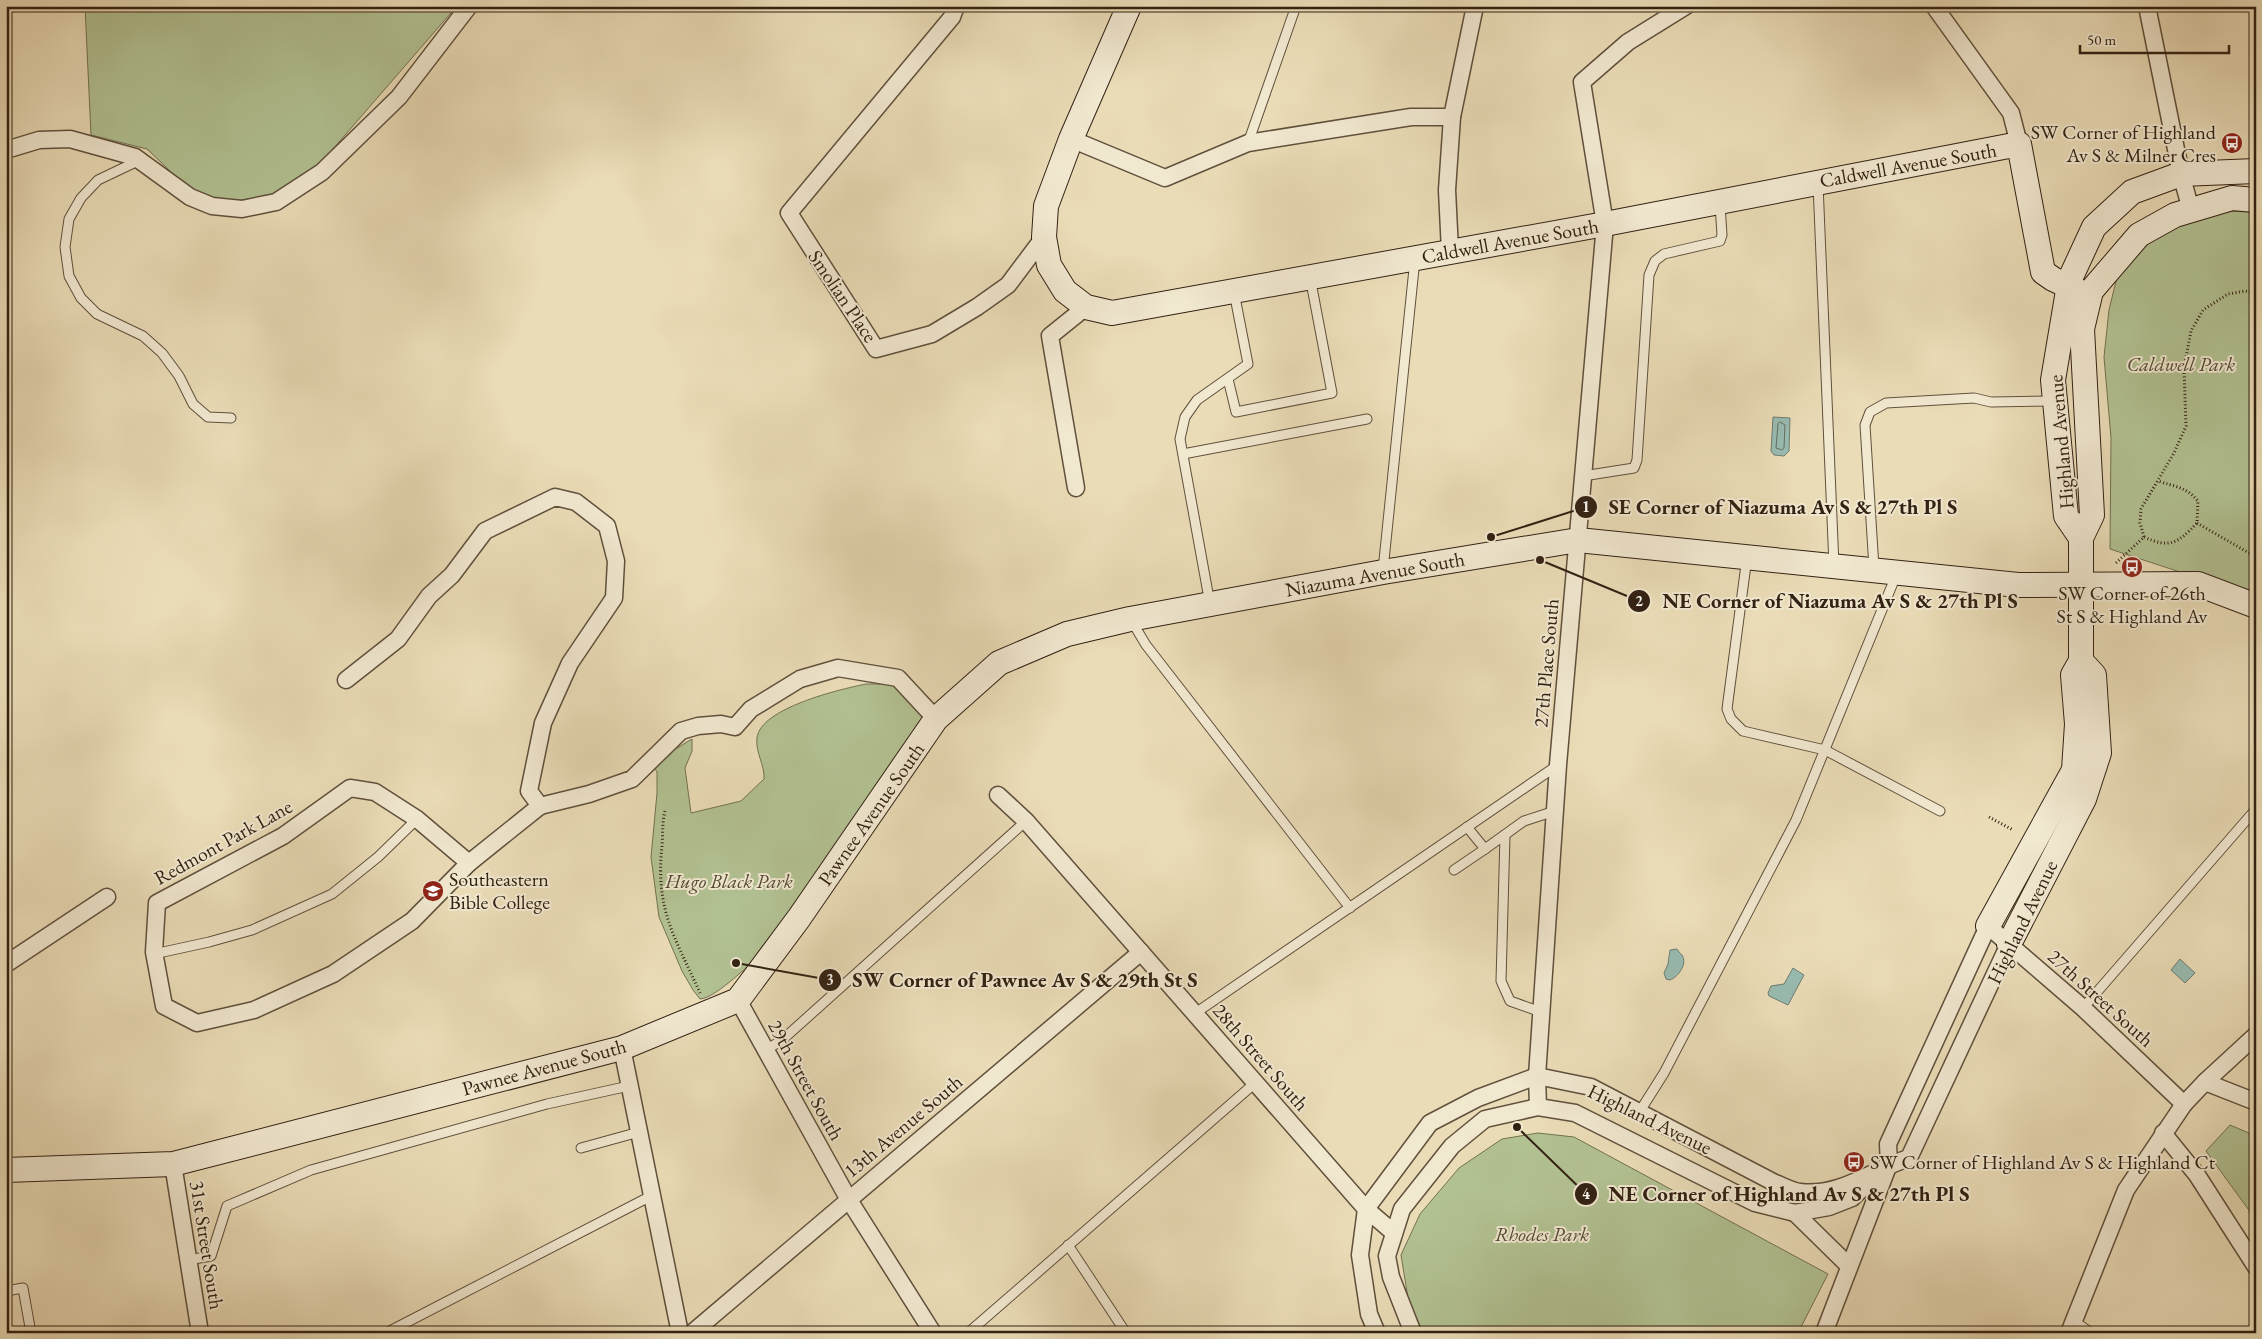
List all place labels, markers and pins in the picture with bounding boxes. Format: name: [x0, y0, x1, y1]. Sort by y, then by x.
place label: SW Corner of Highland Av S & Milner Cres: [2031, 119, 2217, 168]
bus stop icon: SW Corner of Highland Av S & Milner Cres: [2220, 131, 2244, 155]
callout: SE Corner of Niazuma Av S & 27th Pl S: [1574, 489, 1968, 525]
bus stop icon: SW Corner of 26th St S & Highland Av: [2120, 555, 2144, 579]
place label: SW Corner of 26th St S & Highland Av: [2057, 580, 2208, 629]
callout: NE Corner of Niazuma Av S & 27th Pl S: [1627, 583, 2027, 619]
place label: Southeastern Bible College: [449, 866, 550, 915]
school or university icon: Southeastern Bible College: [421, 879, 445, 903]
callout: SW Corner of Pawnee Av S & 29th St S: [817, 962, 1208, 998]
place label: SW Corner of Highland Av S & Highland Ct: [1870, 1149, 2216, 1175]
bus stop icon: SW Corner of Highland Av S & Highland Ct: [1842, 1150, 1866, 1174]
callout: NE Corner of Highland Av S & 27th Pl S: [1573, 1176, 1980, 1212]

